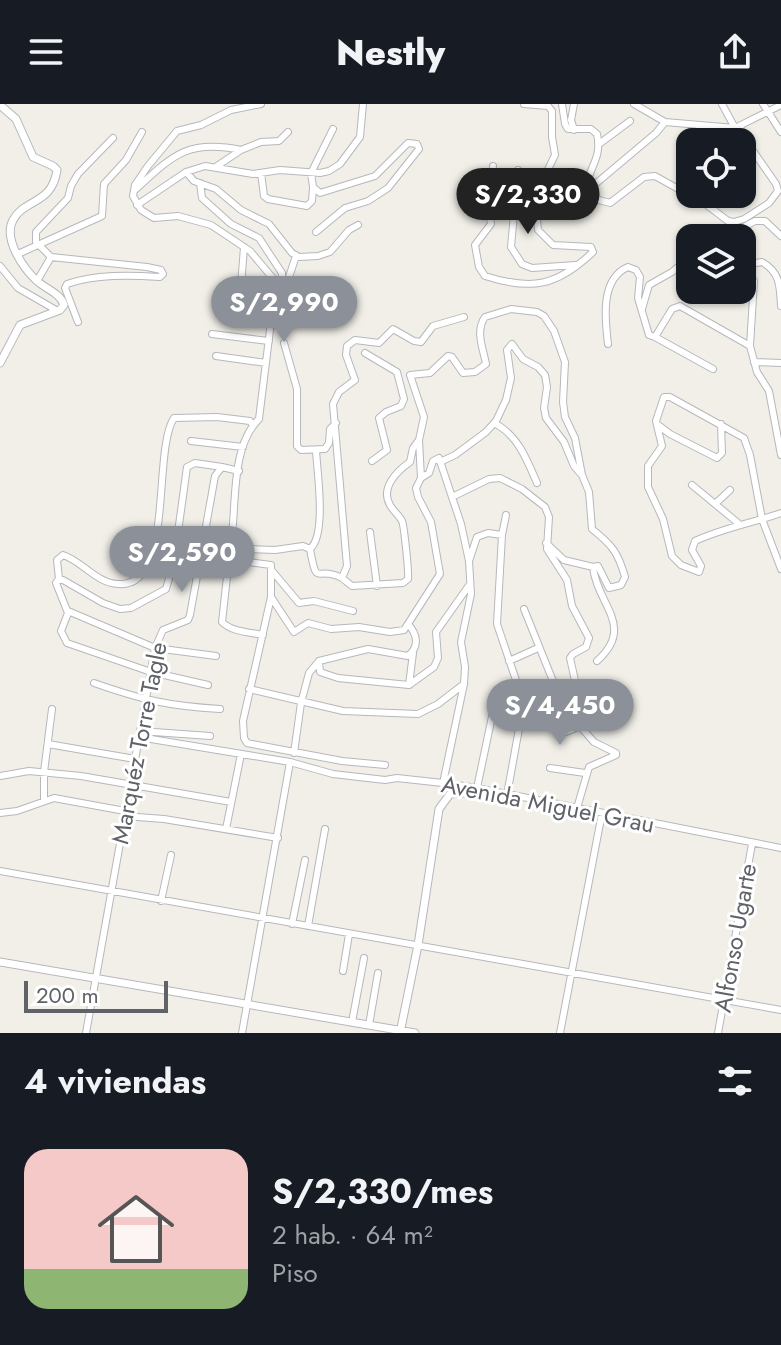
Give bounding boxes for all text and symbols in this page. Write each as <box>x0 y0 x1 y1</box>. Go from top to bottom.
text: Nestly <box>336 26 445 78</box>
icon: menu <box>24 30 68 74</box>
icon: share <box>713 30 757 74</box>
map controls <box>676 128 756 304</box>
button: locate <box>676 128 756 208</box>
pin: S/2,330 <box>454 168 602 236</box>
text: S/2,330 <box>474 175 582 213</box>
button: layers <box>676 224 756 304</box>
pin: S/2,990 <box>210 276 358 344</box>
text: S/2,990 <box>229 283 339 321</box>
pin: S/2,590 <box>108 526 256 594</box>
text: S/2,590 <box>128 533 236 571</box>
street label: Marquéz Torre Tagle <box>102 639 176 847</box>
pin: S/4,450 <box>486 679 634 747</box>
text: S/4,450 <box>505 686 615 724</box>
street label: Avenida Miguel Grau <box>438 766 658 842</box>
street label: Alfonso Ugarte <box>705 861 765 1015</box>
scale bar <box>24 977 168 1013</box>
text: 200 m <box>36 979 99 1011</box>
text: 4 viviendas <box>24 1057 206 1106</box>
icon: filters <box>713 1059 757 1103</box>
text: S/2,330/mes <box>272 1167 493 1216</box>
icon: home <box>88 1181 184 1277</box>
text: 2 hab. · 64 m² <box>272 1216 433 1254</box>
text: Piso <box>272 1254 318 1292</box>

